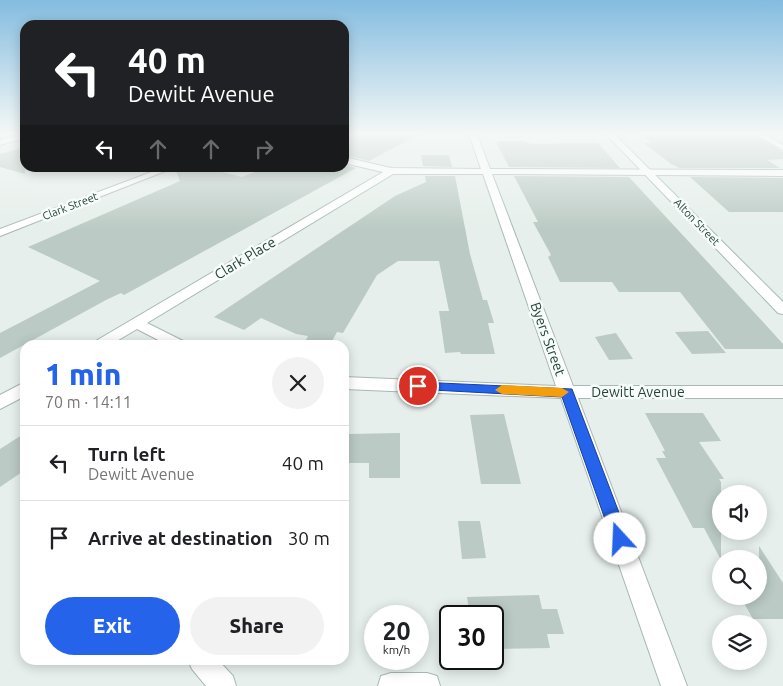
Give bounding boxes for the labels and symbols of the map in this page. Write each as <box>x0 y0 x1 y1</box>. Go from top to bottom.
street label: Clark Street <box>41 190 100 222</box>
street label: Alton Street <box>672 196 723 248</box>
street label: Clark Place <box>212 233 278 283</box>
street label: Byers Street <box>527 300 569 378</box>
pin <box>397 365 439 407</box>
street label: Dewitt Avenue <box>591 384 685 400</box>
position arrow <box>593 512 645 564</box>
speed limit sign: 30 <box>439 605 504 670</box>

